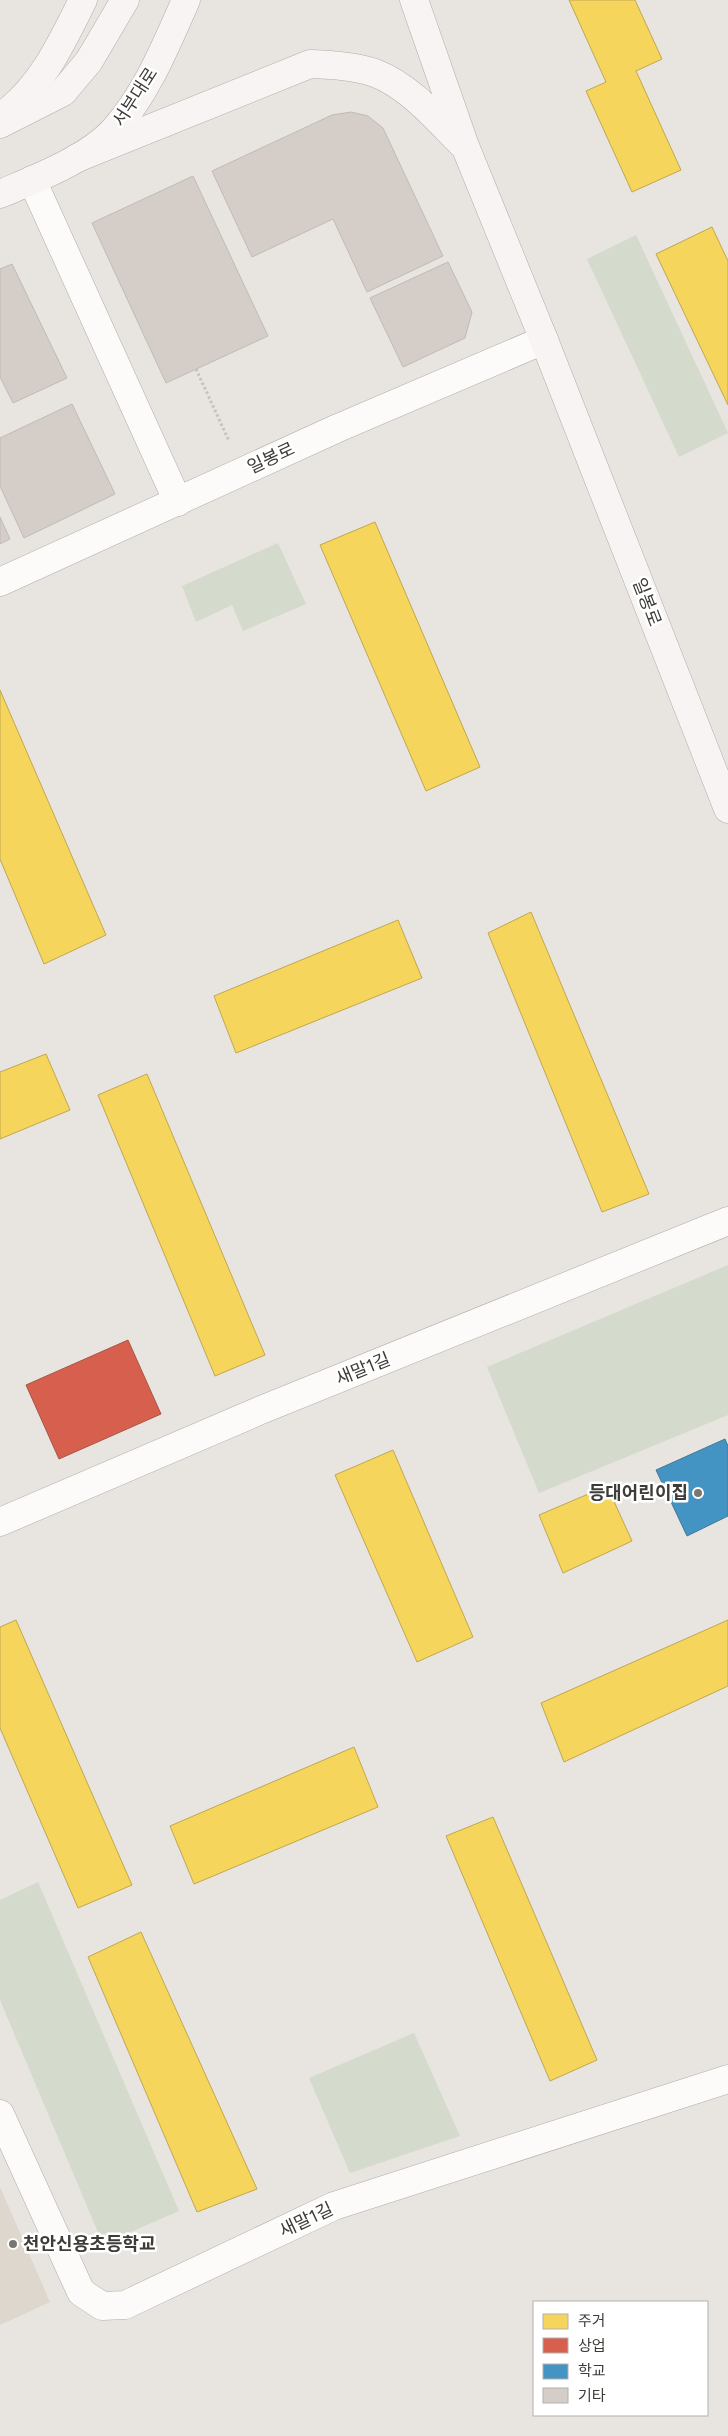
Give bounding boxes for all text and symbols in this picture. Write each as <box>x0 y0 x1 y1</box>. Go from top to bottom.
street label: 서부대로 <box>108 63 162 131</box>
street label: 일봉로 <box>244 438 298 478</box>
street label: 일봉로 <box>628 575 666 629</box>
street label: 새말1길 <box>332 1348 394 1390</box>
place label: 등대어린이집 <box>589 1482 688 1504</box>
marker: 등대어린이집 <box>692 1487 704 1499</box>
street label: 새말1길 <box>275 2198 337 2242</box>
place label: 천안신용초등학교 <box>23 2233 155 2255</box>
marker: 천안신용초등학교 <box>7 2238 19 2250</box>
legend <box>533 2301 708 2416</box>
text: 주거 <box>578 2312 606 2330</box>
text: 상업 <box>578 2337 606 2355</box>
text: 학교 <box>578 2362 606 2380</box>
text: 기타 <box>578 2387 606 2405</box>

